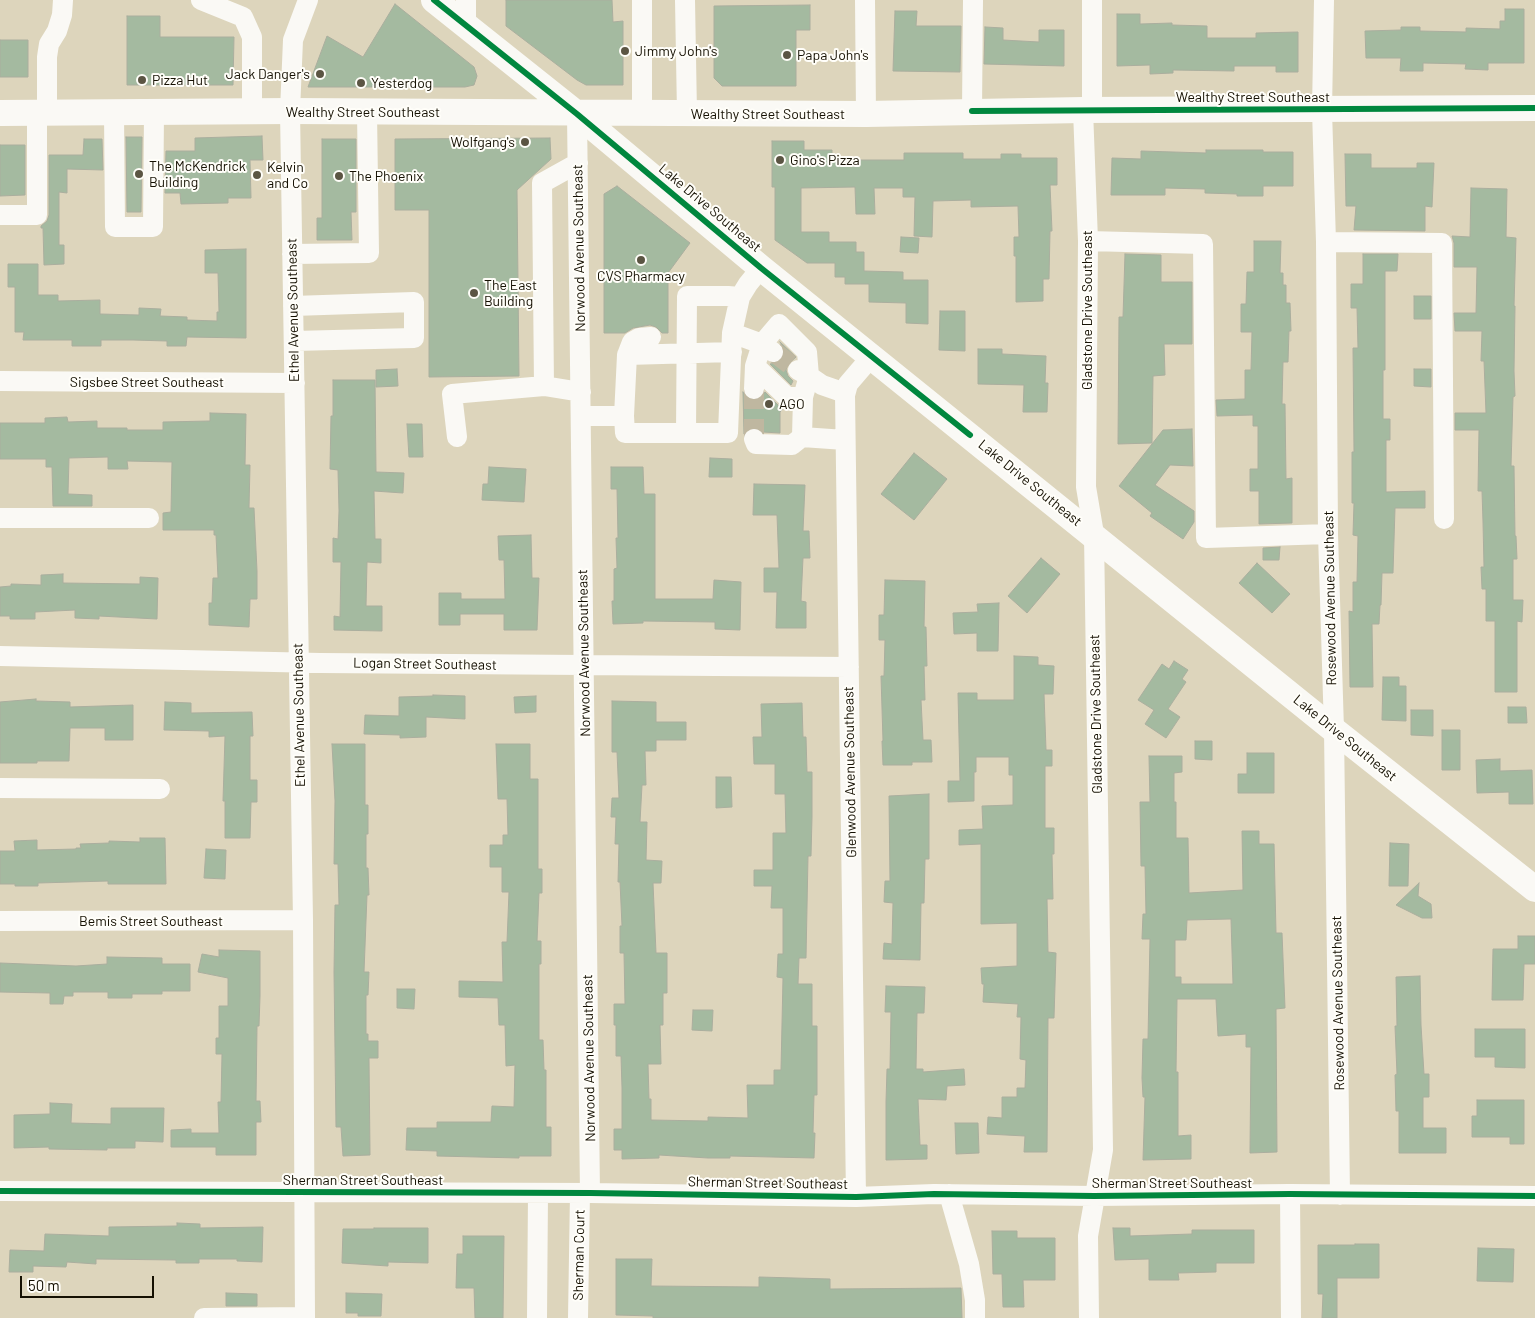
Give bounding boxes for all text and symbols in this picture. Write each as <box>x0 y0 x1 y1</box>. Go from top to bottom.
place label: Jimmy John's <box>635 43 718 59</box>
marker: Jimmy John's <box>619 45 631 57</box>
place label: Papa John's <box>797 47 869 63</box>
marker: Papa John's <box>781 49 793 61</box>
place label: Jack Danger's <box>226 66 310 82</box>
marker: Jack Danger's <box>314 68 326 80</box>
place label: Pizza Hut <box>152 72 208 88</box>
marker: Pizza Hut <box>136 74 148 86</box>
place label: Yesterdog <box>371 75 432 91</box>
marker: Yesterdog <box>355 77 367 89</box>
street label: Wealthy Street Southeast <box>1176 89 1330 105</box>
street label: Wealthy Street Southeast <box>286 104 440 120</box>
street label: Wealthy Street Southeast <box>691 106 845 122</box>
place label: Wolfgang's <box>450 134 515 150</box>
marker: Wolfgang's <box>519 136 531 148</box>
place label: Gino's Pizza <box>790 152 860 168</box>
marker: Gino's Pizza <box>774 154 786 166</box>
place label: The McKendrick Building <box>149 158 246 190</box>
place label: Kelvin and Co <box>267 159 308 192</box>
street label: Lake Drive Southeast <box>655 160 765 256</box>
street label: Norwood Avenue Southeast <box>569 164 589 332</box>
marker: The McKendrick Building <box>133 168 145 180</box>
place label: The Phoenix <box>349 168 423 184</box>
marker: Kelvin and Co <box>251 169 263 181</box>
marker: The Phoenix <box>333 170 345 182</box>
street label: Gladstone Drive Southeast <box>1079 230 1095 390</box>
street label: Ethel Avenue Southeast <box>283 238 303 382</box>
marker: CVS Pharmacy <box>635 254 647 266</box>
place label: CVS Pharmacy <box>597 268 685 284</box>
place label: The East Building <box>484 277 537 310</box>
marker: The East Building <box>468 287 480 299</box>
street label: Sigsbee Street Southeast <box>70 374 224 390</box>
place label: AGO <box>779 396 805 412</box>
marker: AGO <box>763 398 775 410</box>
street label: Lake Drive Southeast <box>975 436 1085 530</box>
street label: Rosewood Avenue Southeast <box>1320 510 1340 686</box>
street label: Norwood Avenue Southeast <box>574 569 594 737</box>
street label: Gladstone Drive Southeast <box>1086 634 1106 794</box>
street label: Ethel Avenue Southeast <box>289 643 309 787</box>
street label: Logan Street Southeast <box>353 654 497 674</box>
street label: Glenwood Avenue Southeast <box>840 686 860 858</box>
street label: Lake Drive Southeast <box>1290 691 1400 785</box>
street label: Bemis Street Southeast <box>79 913 223 929</box>
street label: Rosewood Avenue Southeast <box>1328 915 1348 1091</box>
street label: Norwood Avenue Southeast <box>579 974 599 1142</box>
street label: Sherman Street Southeast <box>283 1172 443 1188</box>
street label: Sherman Street Southeast <box>688 1173 848 1193</box>
street label: Sherman Street Southeast <box>1092 1175 1252 1191</box>
street label: Sherman Court <box>570 1209 588 1301</box>
scale bar <box>22 1266 156 1298</box>
text: 50 m <box>28 1276 60 1294</box>

